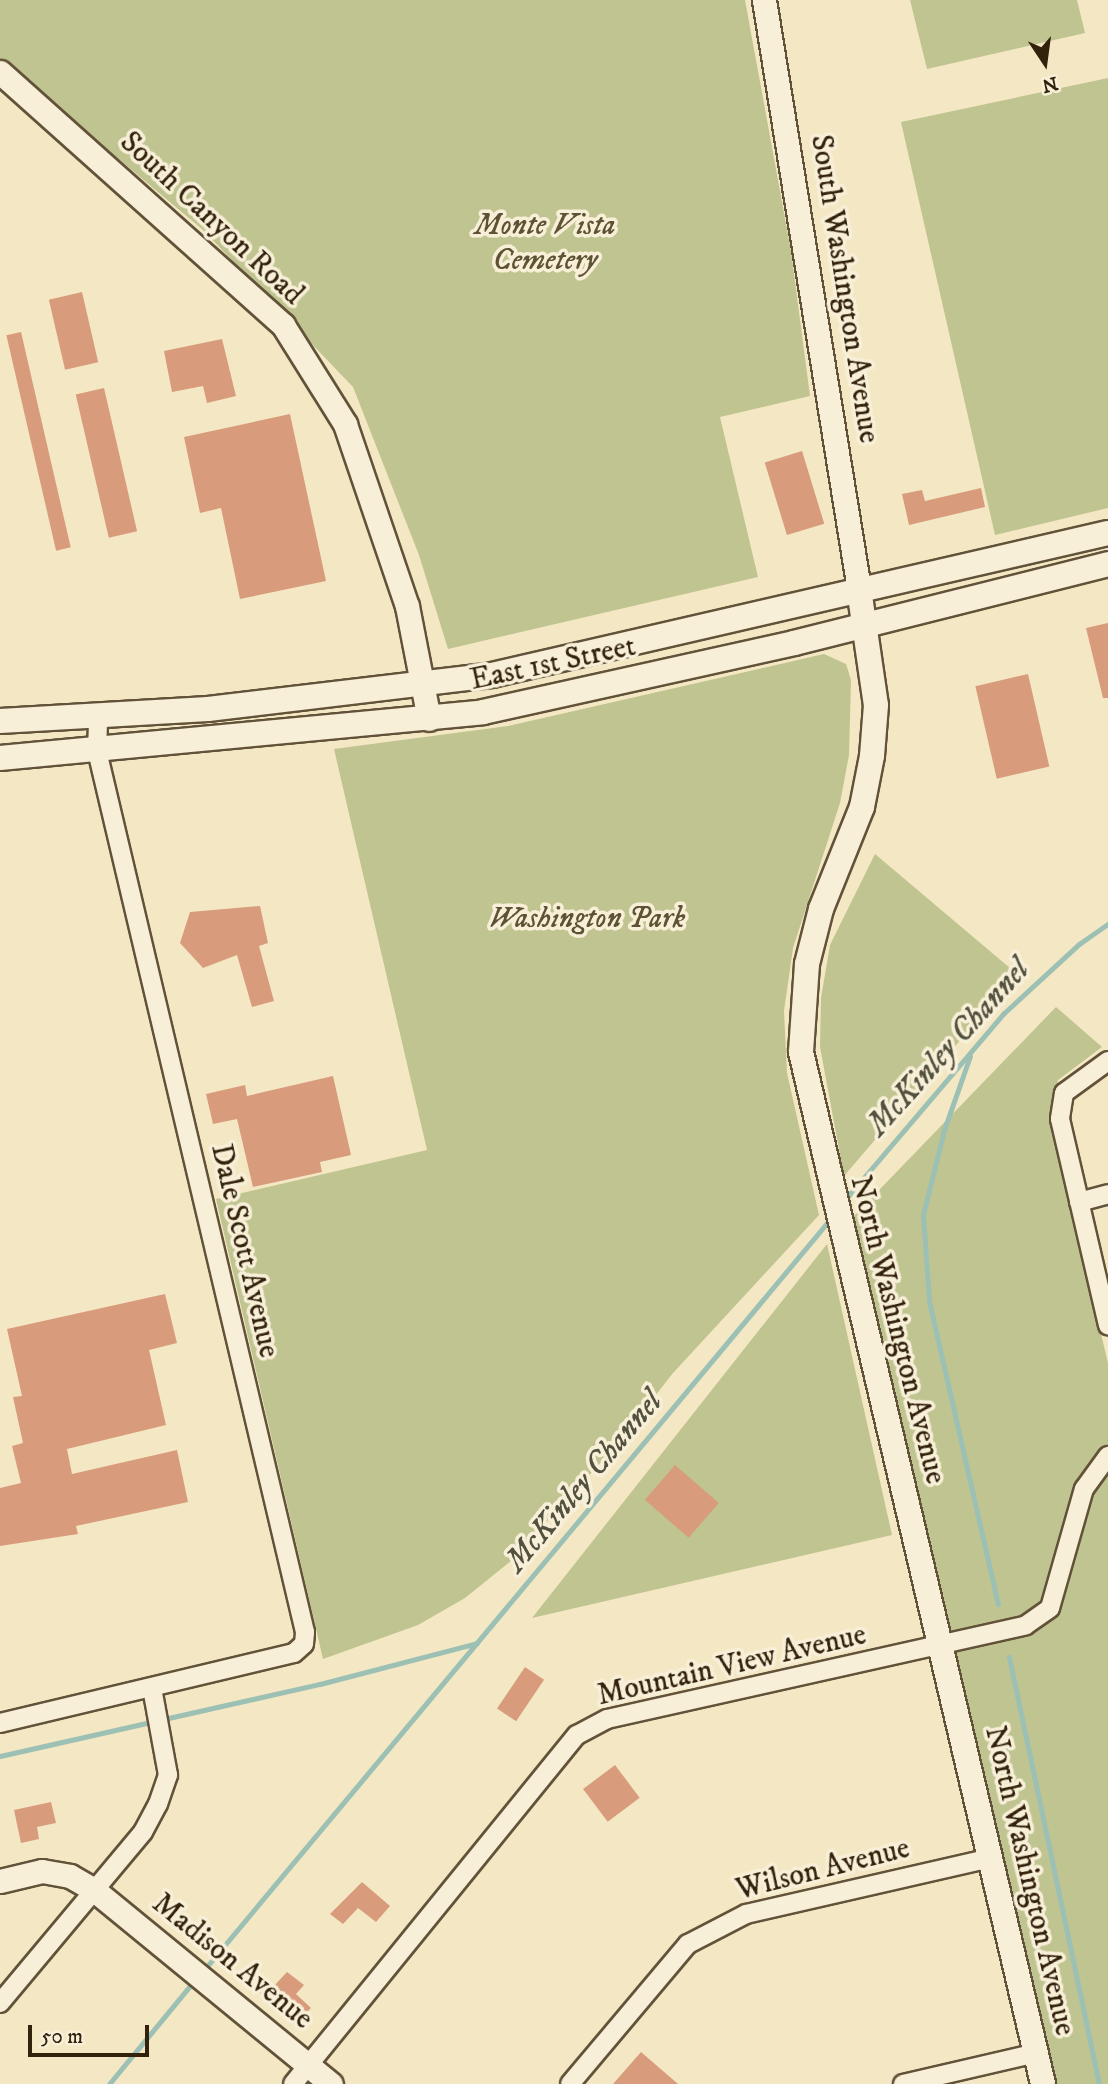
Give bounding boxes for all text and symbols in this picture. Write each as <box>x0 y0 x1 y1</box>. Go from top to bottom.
north arrow <box>1010 28 1080 98</box>
text: N <box>1040 71 1060 97</box>
street label: South Canyon Road <box>112 125 310 313</box>
street label: South Washington Avenue <box>802 132 886 446</box>
park label: Monte Vista Cemetery <box>474 208 616 278</box>
street label: East 1st Street <box>467 629 639 699</box>
park label: Washington Park <box>489 901 685 937</box>
water label: McKinley Channel <box>860 952 1038 1144</box>
street label: Dale Scott Avenue <box>202 1141 286 1361</box>
street label: North Washington Avenue <box>841 1172 953 1488</box>
water label: McKinley Channel <box>497 1384 671 1580</box>
street label: Mountain View Avenue <box>594 1618 870 1714</box>
street label: North Washington Avenue <box>976 1723 1082 2039</box>
street label: Wilson Avenue <box>733 1831 913 1909</box>
street label: Madison Avenue <box>144 1886 320 2038</box>
scale bar <box>32 2010 152 2054</box>
text: 50 m <box>41 2024 83 2050</box>

